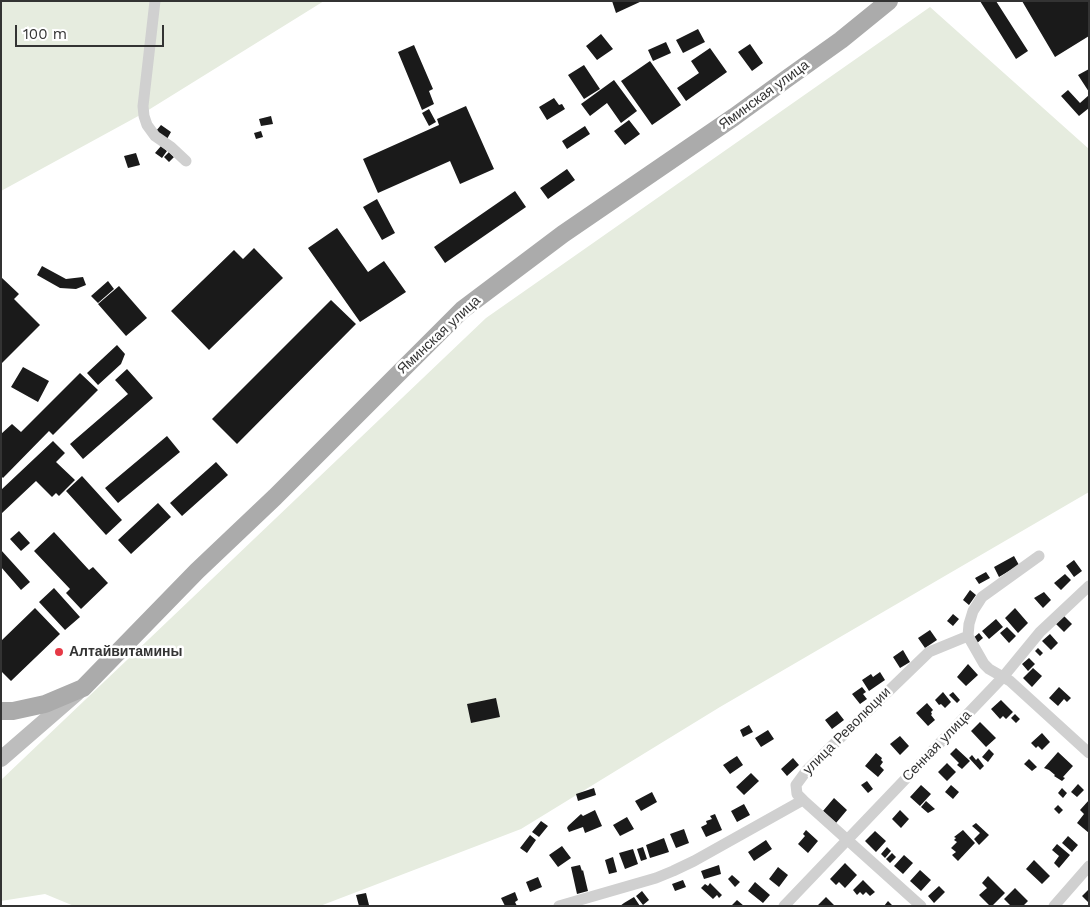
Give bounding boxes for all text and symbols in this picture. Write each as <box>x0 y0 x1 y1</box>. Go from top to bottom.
scale bar <box>18 15 166 47</box>
text: 100 m <box>23 25 67 43</box>
street label: Яминская улица <box>716 57 812 133</box>
street label: Яминская улица <box>394 292 484 378</box>
place label: Алтайвитамины <box>69 644 182 660</box>
marker: Алтайвитамины <box>53 646 65 658</box>
street label: улица Революции <box>800 684 894 778</box>
street label: Сенная улица <box>899 707 975 785</box>

